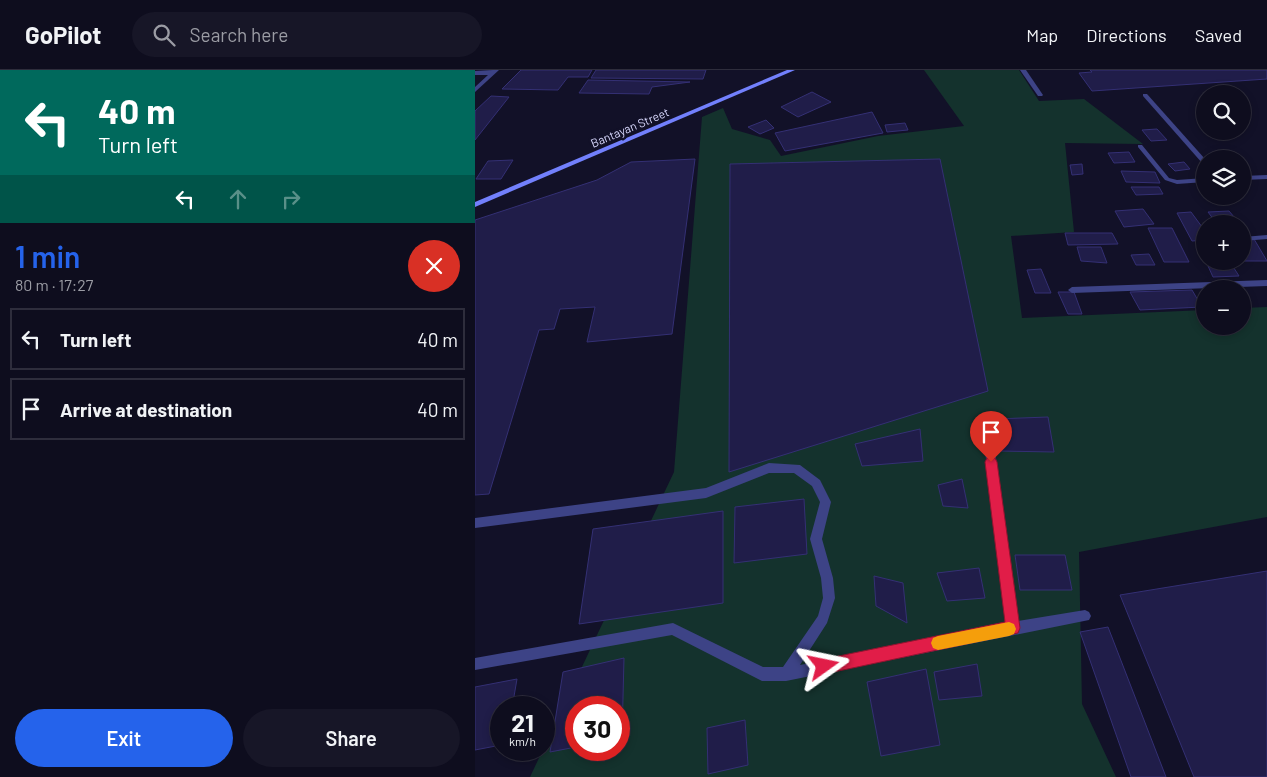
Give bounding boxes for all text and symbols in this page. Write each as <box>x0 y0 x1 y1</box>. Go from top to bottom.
search box <box>132 12 482 57</box>
text: GoPilot <box>25 20 102 49</box>
icon: search <box>150 21 178 49</box>
text: Search here <box>190 23 288 46</box>
text: Map <box>1026 24 1058 46</box>
text: Directions <box>1086 24 1167 46</box>
text: Saved <box>1195 24 1242 46</box>
map controls <box>1196 85 1251 335</box>
button: search <box>1196 85 1251 140</box>
text: 40 m <box>98 89 175 131</box>
icon: left <box>15 90 80 155</box>
street label: Bantayan Street <box>588 104 671 150</box>
text: Turn left <box>98 131 178 157</box>
button: layers <box>1196 150 1251 205</box>
icon: left <box>171 185 199 213</box>
icon: ahead <box>224 185 252 213</box>
icon: right <box>277 185 305 213</box>
button: + <box>1196 215 1251 270</box>
text: 1 min <box>15 238 80 274</box>
button: close <box>408 240 460 292</box>
text: 80 m · 17:27 <box>15 275 93 294</box>
button: − <box>1196 280 1251 335</box>
icon: left <box>17 325 45 353</box>
text: Turn left <box>60 328 131 351</box>
text: 40 m <box>417 328 458 351</box>
icon: arrive <box>17 395 45 423</box>
text: Arrive at destination <box>60 398 232 421</box>
text: 40 m <box>417 398 458 421</box>
pin <box>970 411 1012 462</box>
icon: arrive <box>977 418 1005 446</box>
position arrow <box>797 639 849 691</box>
speed limit sign: 30 <box>565 696 630 761</box>
text: 21 <box>511 707 534 737</box>
button: Exit <box>15 709 233 767</box>
button: Share <box>243 709 460 767</box>
text: km/h <box>509 734 536 748</box>

